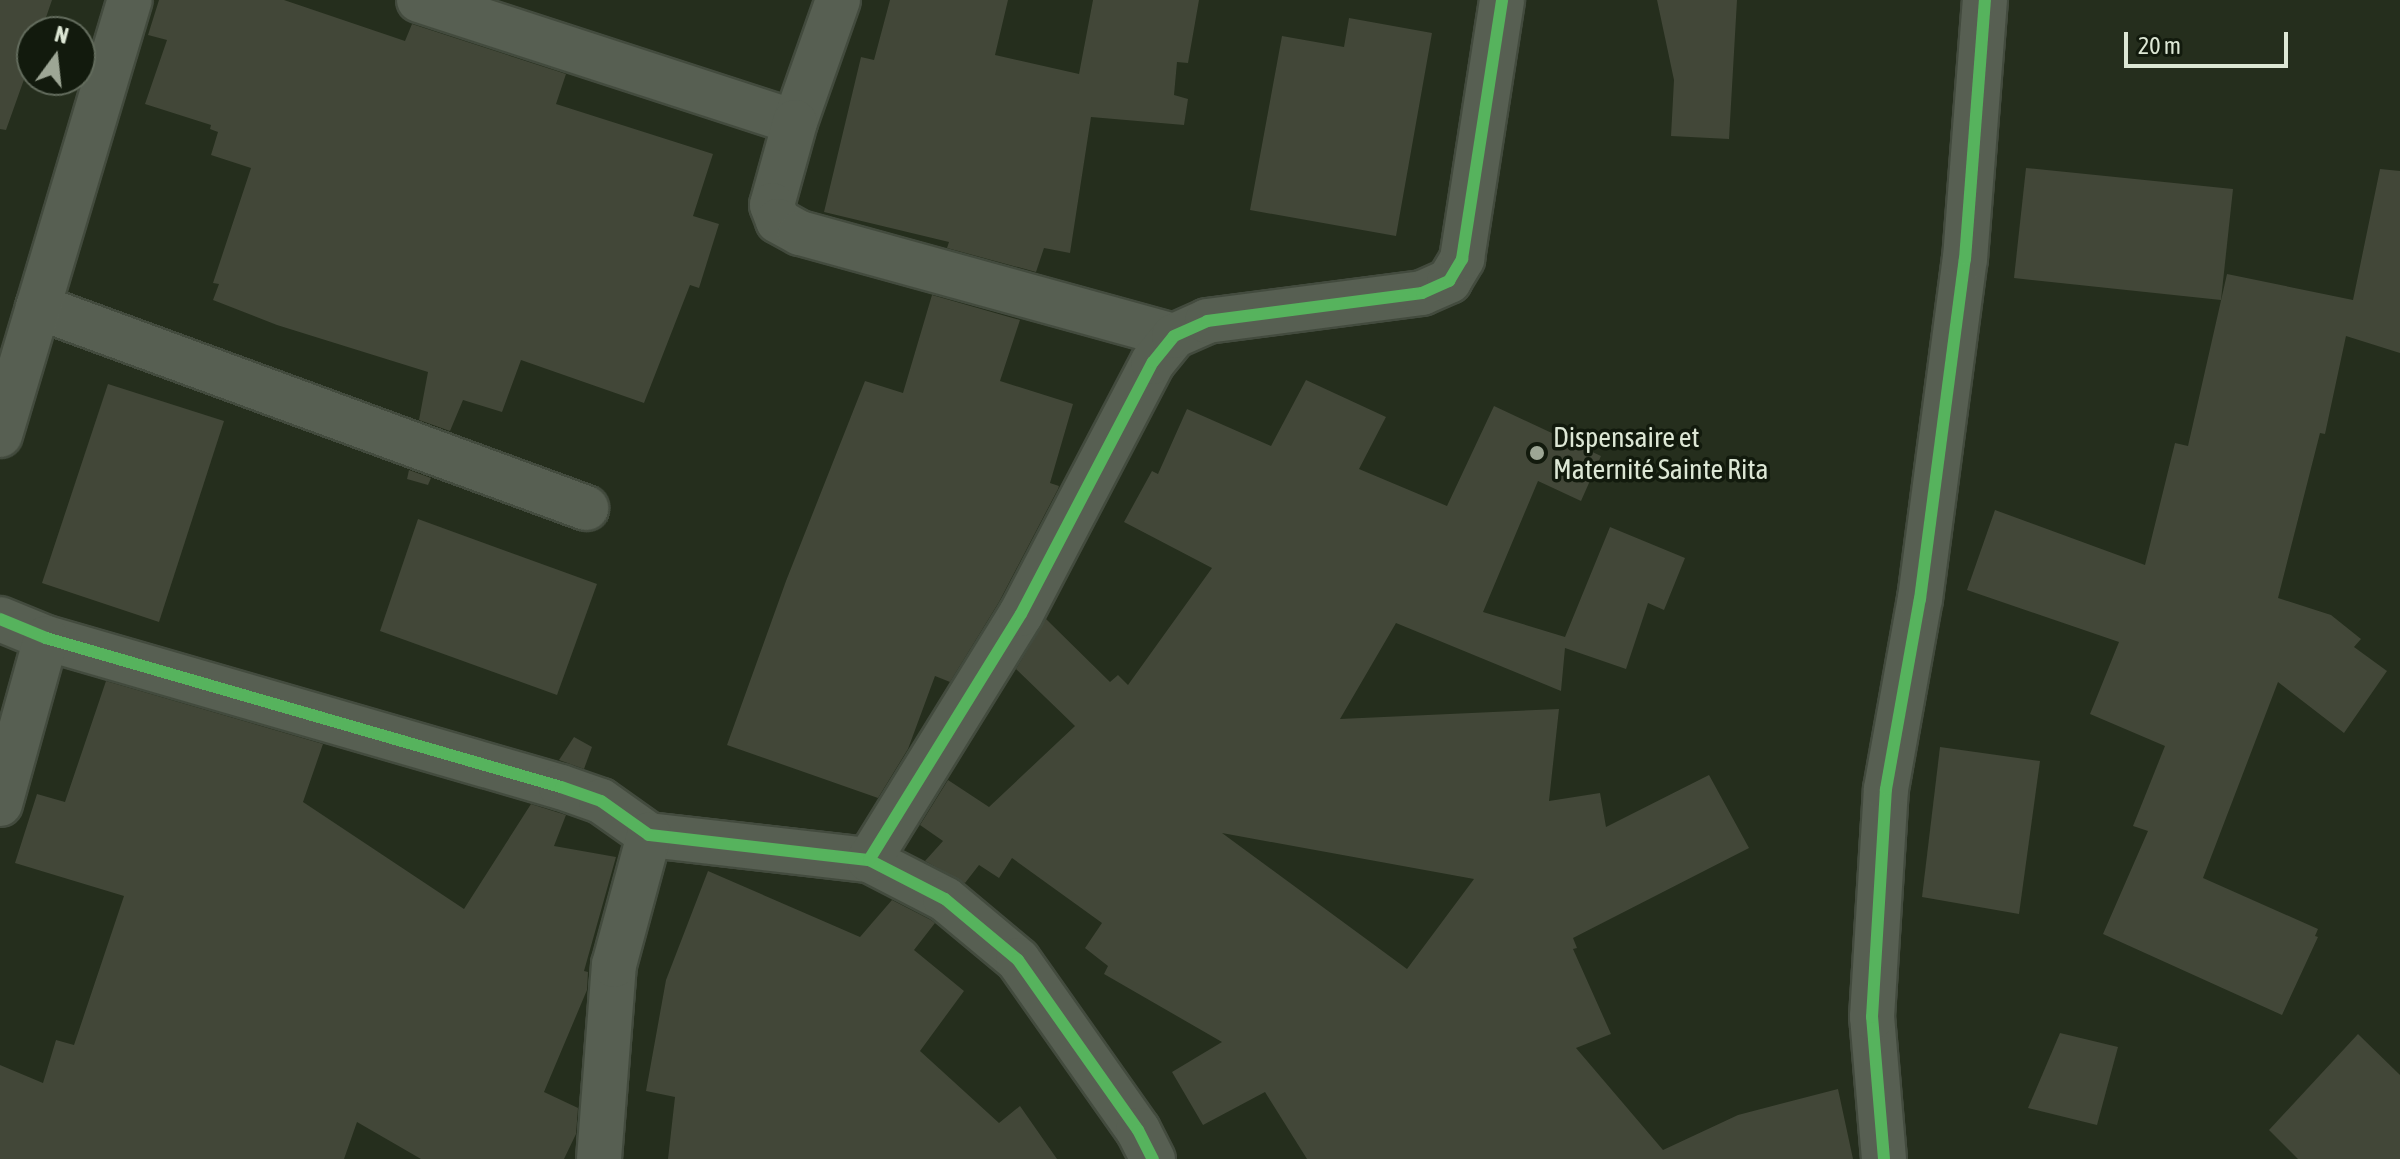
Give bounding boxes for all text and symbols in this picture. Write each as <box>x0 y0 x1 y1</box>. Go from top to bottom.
north arrow <box>16 16 96 96</box>
scale bar <box>2128 16 2292 66</box>
text: N <box>52 21 71 49</box>
text: 20 m <box>2138 32 2181 59</box>
place label: Dispensaire et Maternité Sainte Rita <box>1553 420 1769 486</box>
marker: Dispensaire et Maternité Sainte Rita <box>1528 444 1546 462</box>

